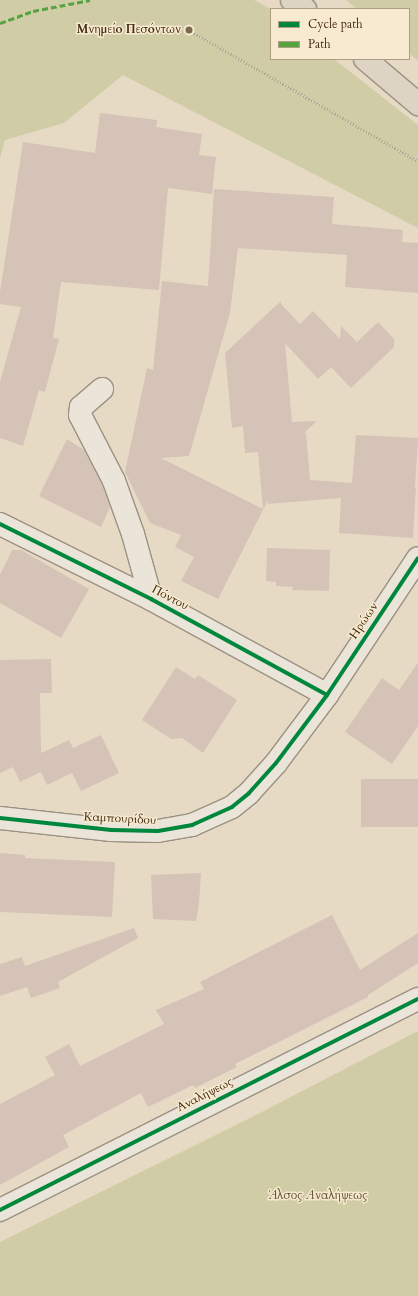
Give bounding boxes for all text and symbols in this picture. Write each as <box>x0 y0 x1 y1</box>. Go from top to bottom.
legend <box>270 8 410 60</box>
text: Cycle path <box>308 16 363 32</box>
place label: Μνημείο Πεσόντων <box>77 23 181 37</box>
marker: Μνημείο Πεσόντων <box>184 25 194 35</box>
text: Path <box>308 36 331 52</box>
street label: Πόντου <box>149 582 191 614</box>
street label: Ηρώων <box>347 600 381 642</box>
street label: Καμπουρίδου <box>83 810 157 828</box>
street label: Αναλήψεως <box>175 1075 235 1115</box>
park label: Άλσος Αναλήψεως <box>269 1189 367 1203</box>

